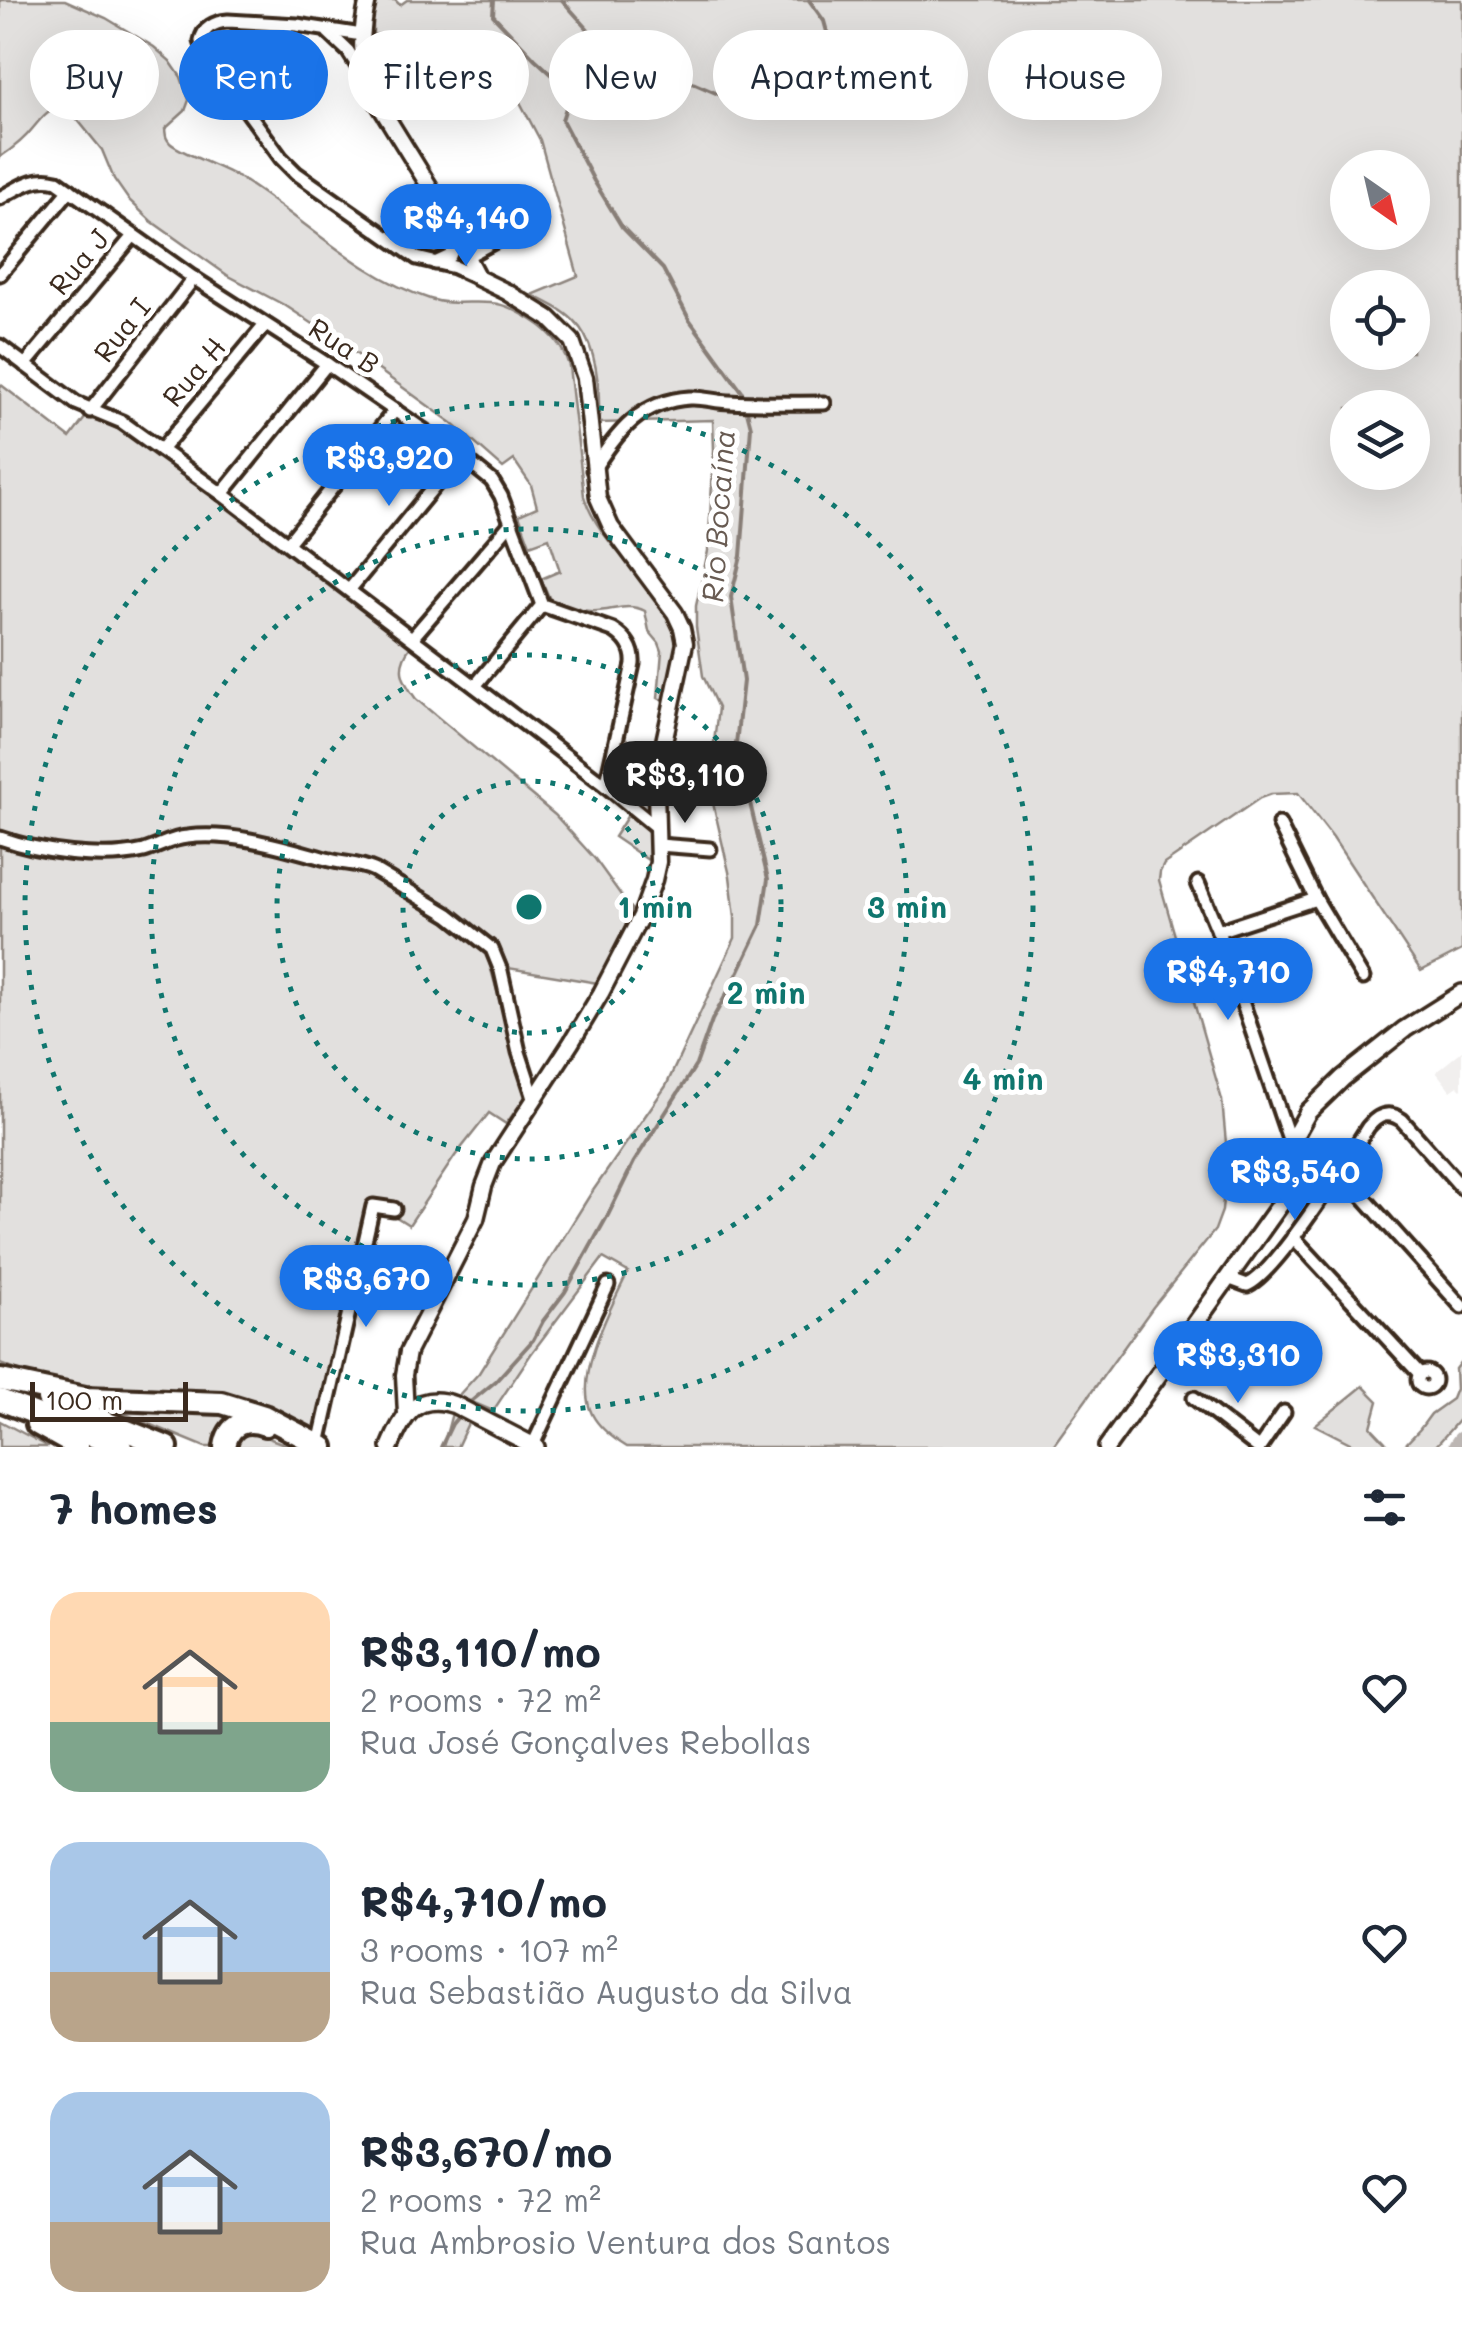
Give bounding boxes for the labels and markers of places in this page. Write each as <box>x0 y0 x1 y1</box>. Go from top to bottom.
pin: R$4,140 <box>374 184 558 269</box>
pin: R$3,920 <box>297 424 481 509</box>
pin: R$3,110 <box>593 741 777 826</box>
centre of rings <box>511 889 547 925</box>
pin: R$4,710 <box>1136 938 1320 1023</box>
pin: R$3,540 <box>1203 1138 1387 1223</box>
pin: R$3,670 <box>274 1245 458 1330</box>
pin: R$3,310 <box>1146 1321 1330 1406</box>

